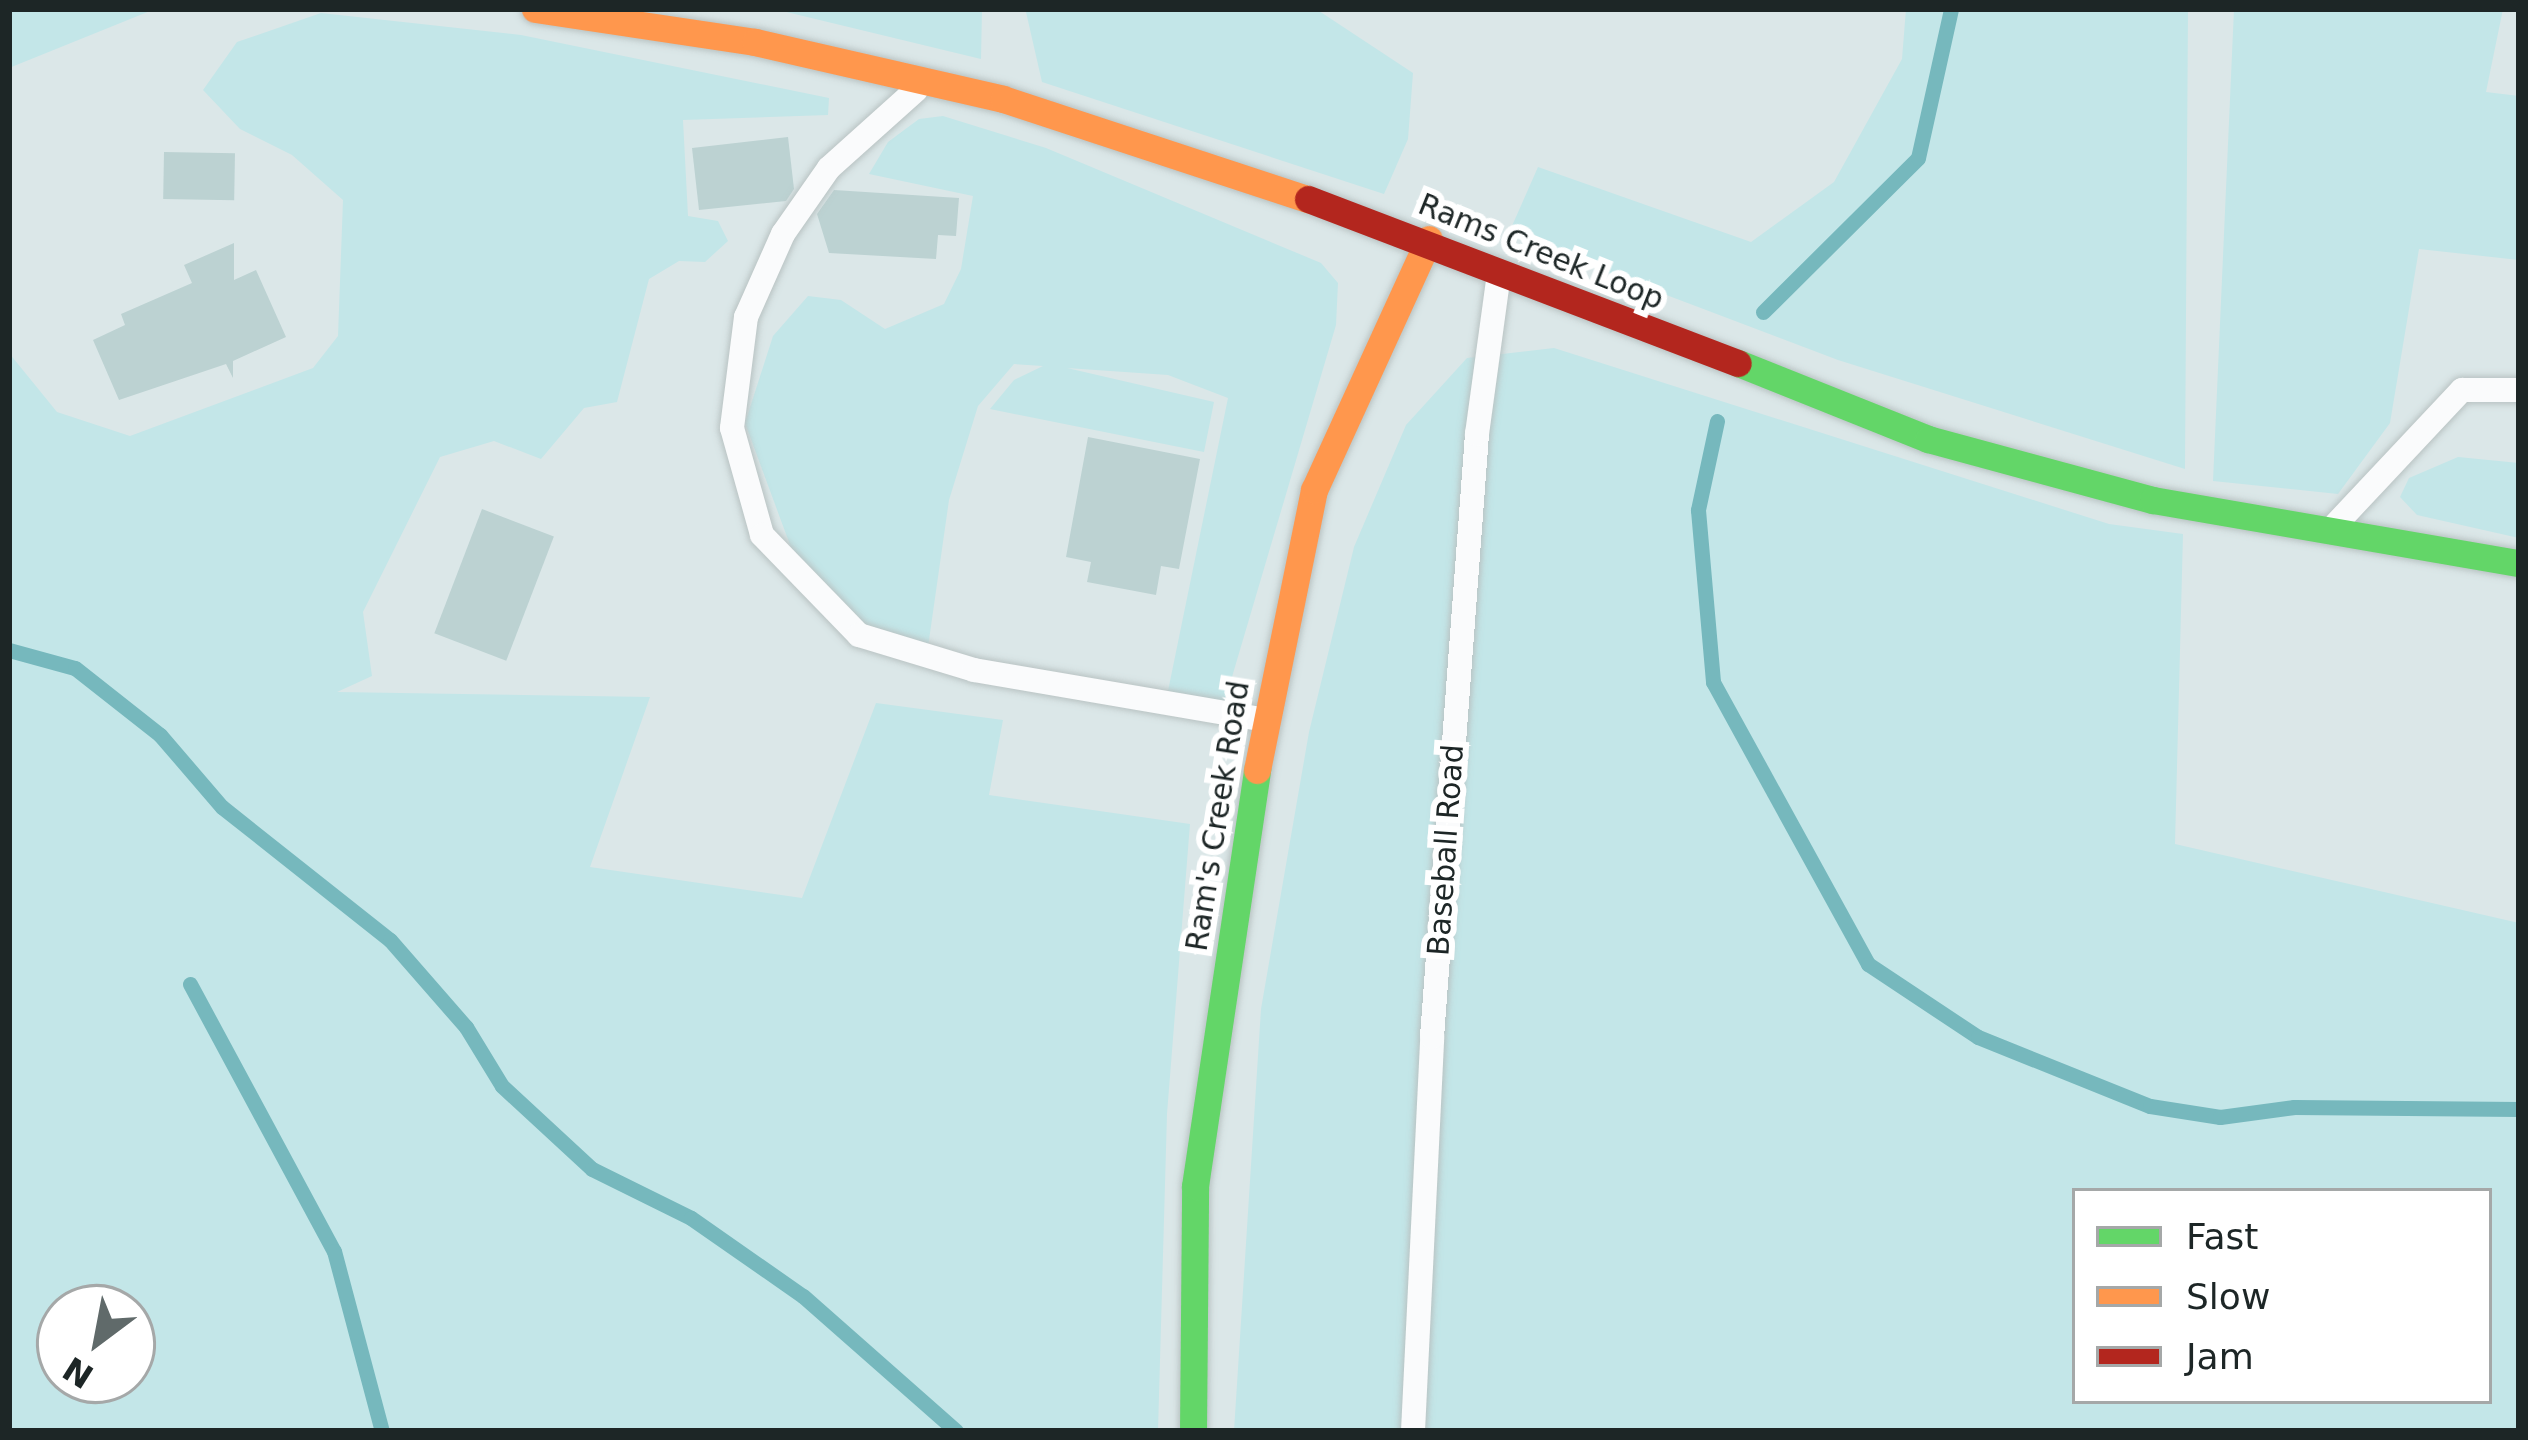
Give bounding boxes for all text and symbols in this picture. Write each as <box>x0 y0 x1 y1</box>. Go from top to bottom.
street label: Rams Creek Loop <box>1413 186 1669 318</box>
street label: Ram's Creek Road <box>1179 678 1257 954</box>
street label: Baseball Road <box>1421 743 1471 957</box>
legend <box>2072 1188 2492 1404</box>
text: Fast <box>2186 1216 2258 1257</box>
text: Slow <box>2186 1276 2270 1317</box>
north arrow <box>36 1284 156 1404</box>
text: Jam <box>2186 1336 2254 1377</box>
text: N <box>56 1349 100 1396</box>

